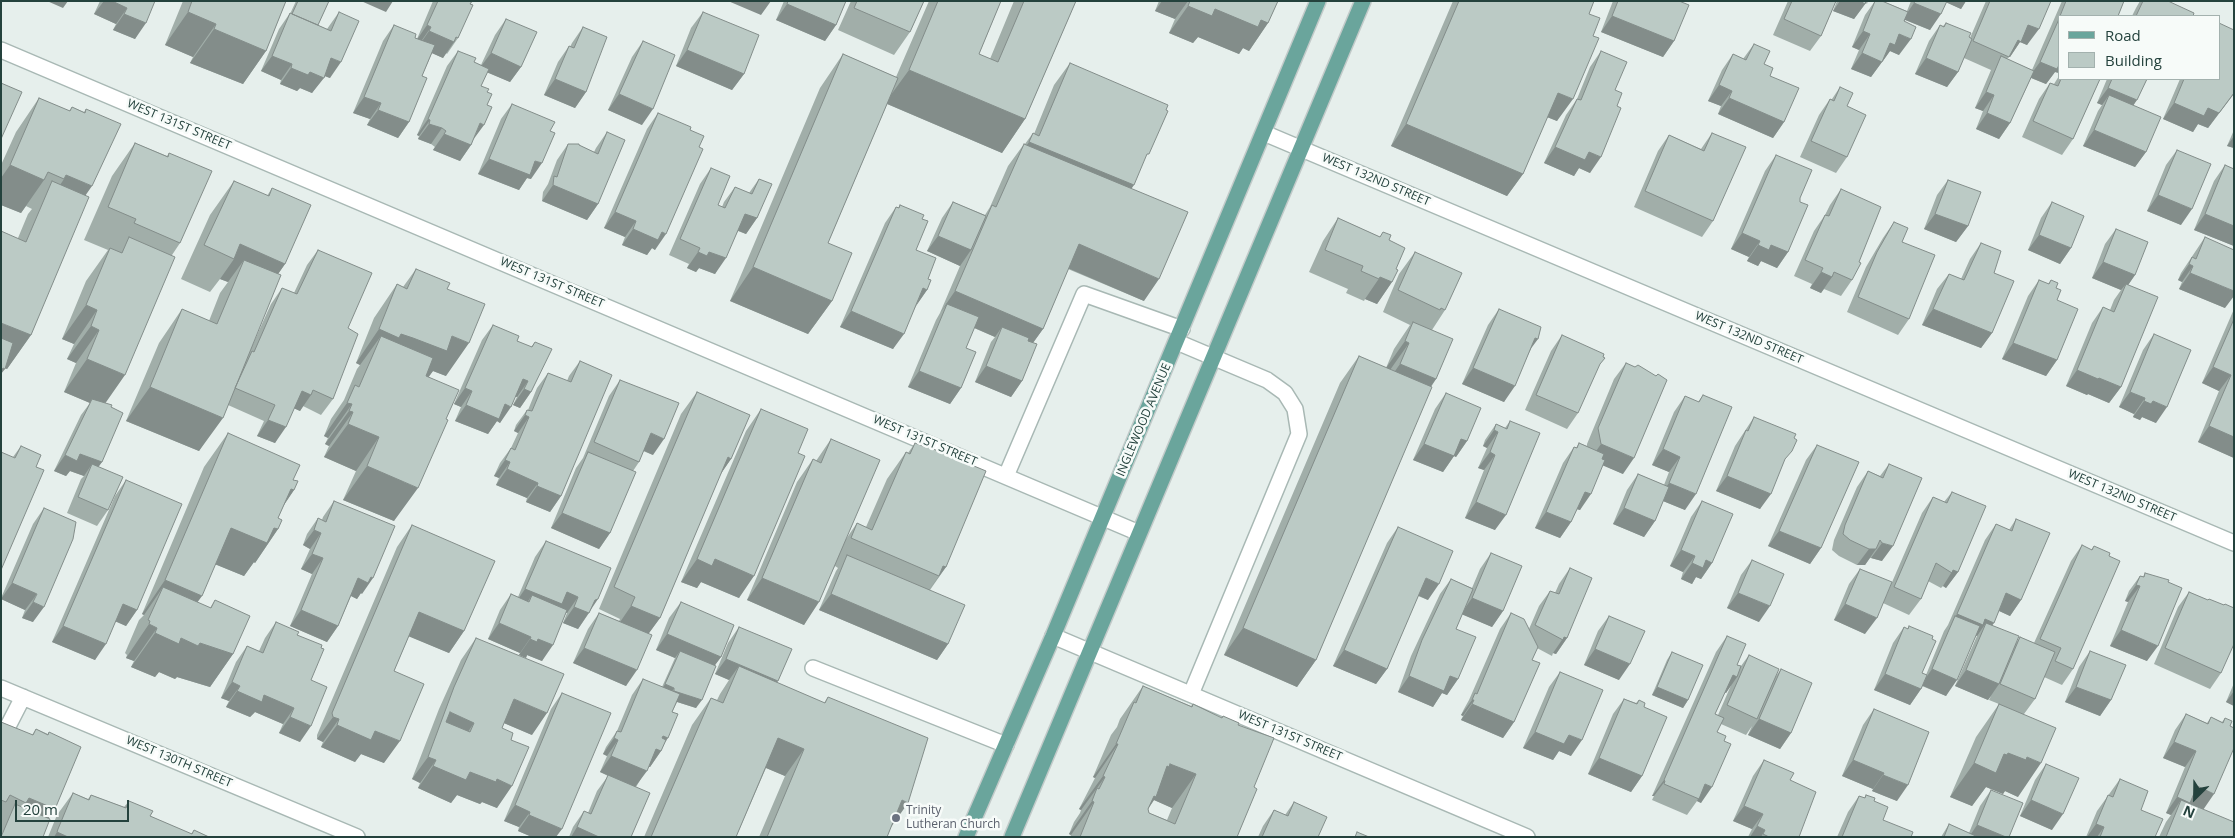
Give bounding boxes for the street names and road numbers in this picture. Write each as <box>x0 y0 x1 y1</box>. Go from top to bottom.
street label: WEST 131ST STREET <box>125 97 233 153</box>
street label: WEST 132ND STREET <box>1320 151 1432 209</box>
street label: WEST 131ST STREET <box>498 255 606 311</box>
street label: WEST 132ND STREET <box>1693 309 1805 367</box>
street label: INGLEWOOD AVENUE <box>1114 361 1174 479</box>
street label: WEST 131ST STREET <box>871 413 979 469</box>
street label: WEST 132ND STREET <box>2066 467 2178 525</box>
street label: WEST 131ST STREET <box>1236 708 1344 764</box>
street label: WEST 130TH STREET <box>124 733 234 791</box>

